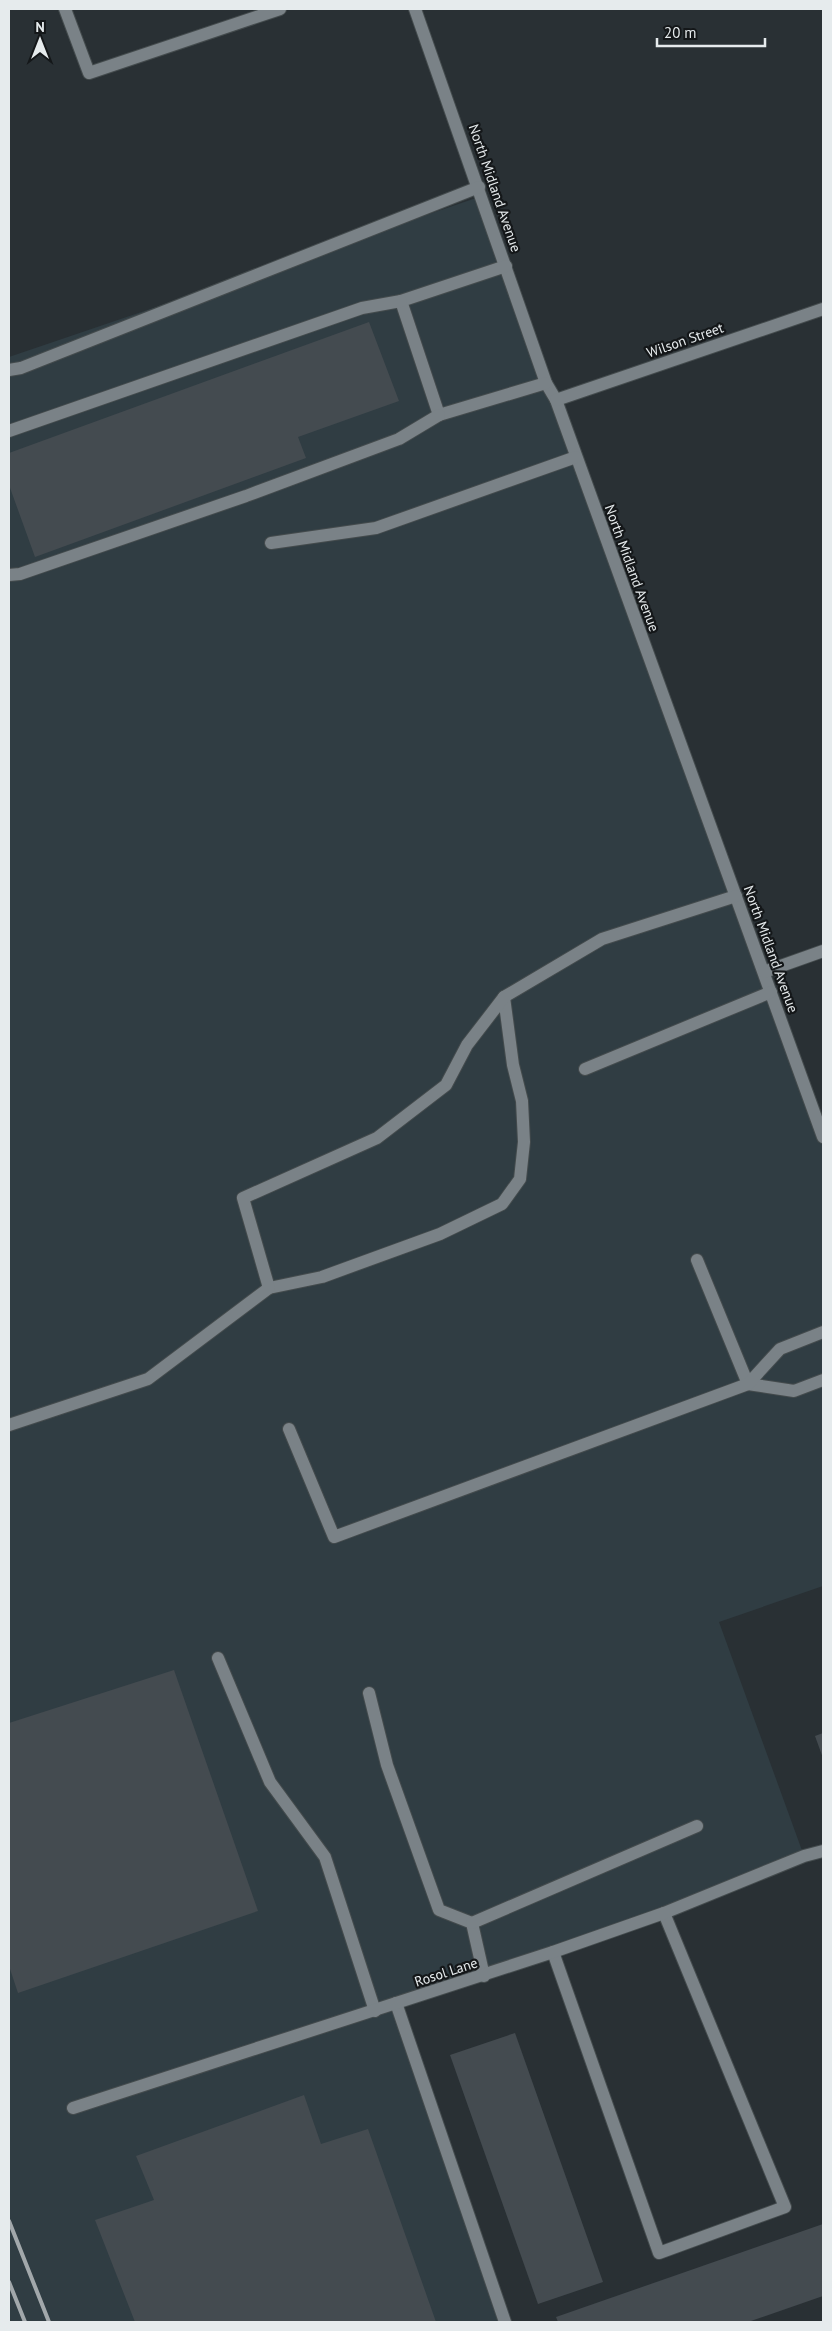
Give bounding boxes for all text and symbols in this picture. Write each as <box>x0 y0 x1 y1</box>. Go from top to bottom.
north arrow <box>15 15 65 65</box>
scale bar <box>657 15 764 47</box>
text: N <box>35 18 45 36</box>
text: 20 m <box>664 23 697 42</box>
street label: North Midland Avenue <box>465 122 525 254</box>
street label: Wilson Street <box>644 318 726 362</box>
street label: North Midland Avenue <box>601 502 663 634</box>
street label: North Midland Avenue <box>740 883 802 1015</box>
street label: Rosol Lane <box>412 1953 480 1991</box>

